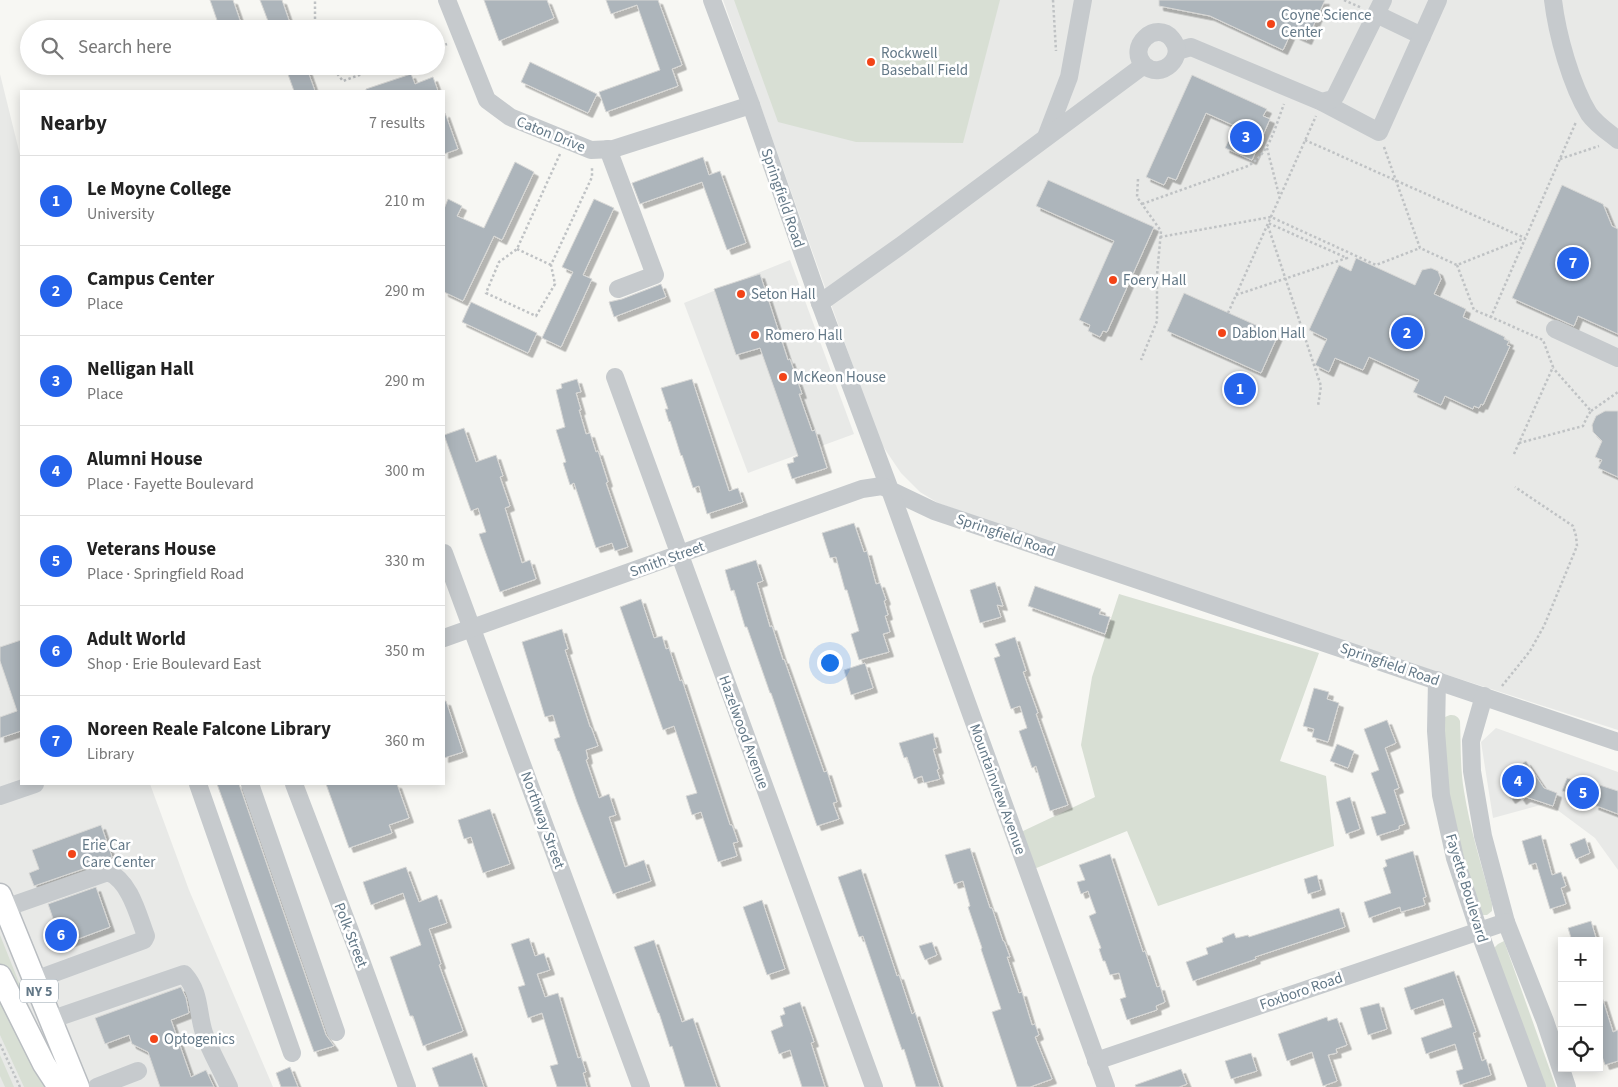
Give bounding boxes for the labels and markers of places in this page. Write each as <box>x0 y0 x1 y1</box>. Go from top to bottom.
place label: Coyne Science Center <box>1281 5 1371 43</box>
marker: Coyne Science Center <box>1265 18 1277 30</box>
place label: Rockwell Baseball Field <box>881 43 968 81</box>
marker: Rockwell Baseball Field <box>865 56 877 68</box>
pin: 3 <box>1230 118 1262 156</box>
pin: 7 <box>1557 244 1589 282</box>
place label: Foery Hall <box>1123 270 1187 291</box>
marker: Foery Hall <box>1107 274 1119 286</box>
place label: Seton Hall <box>751 284 816 305</box>
marker: Seton Hall <box>735 288 747 300</box>
pin: 2 <box>1391 314 1423 352</box>
place label: Dablon Hall <box>1232 323 1305 344</box>
place label: Romero Hall <box>765 325 843 346</box>
marker: Dablon Hall <box>1216 327 1228 339</box>
marker: Romero Hall <box>749 329 761 341</box>
place label: McKeon House <box>793 367 886 388</box>
pin: 1 <box>1224 370 1256 408</box>
marker: McKeon House <box>777 371 789 383</box>
pin: 4 <box>1502 762 1534 800</box>
pin: 5 <box>1567 774 1599 812</box>
place label: Erie Car Care Center <box>82 835 156 873</box>
marker: Erie Car Care Center <box>66 848 78 860</box>
pin: 6 <box>45 916 77 954</box>
place label: Optogenics <box>164 1029 235 1050</box>
marker: Optogenics <box>148 1033 160 1045</box>

